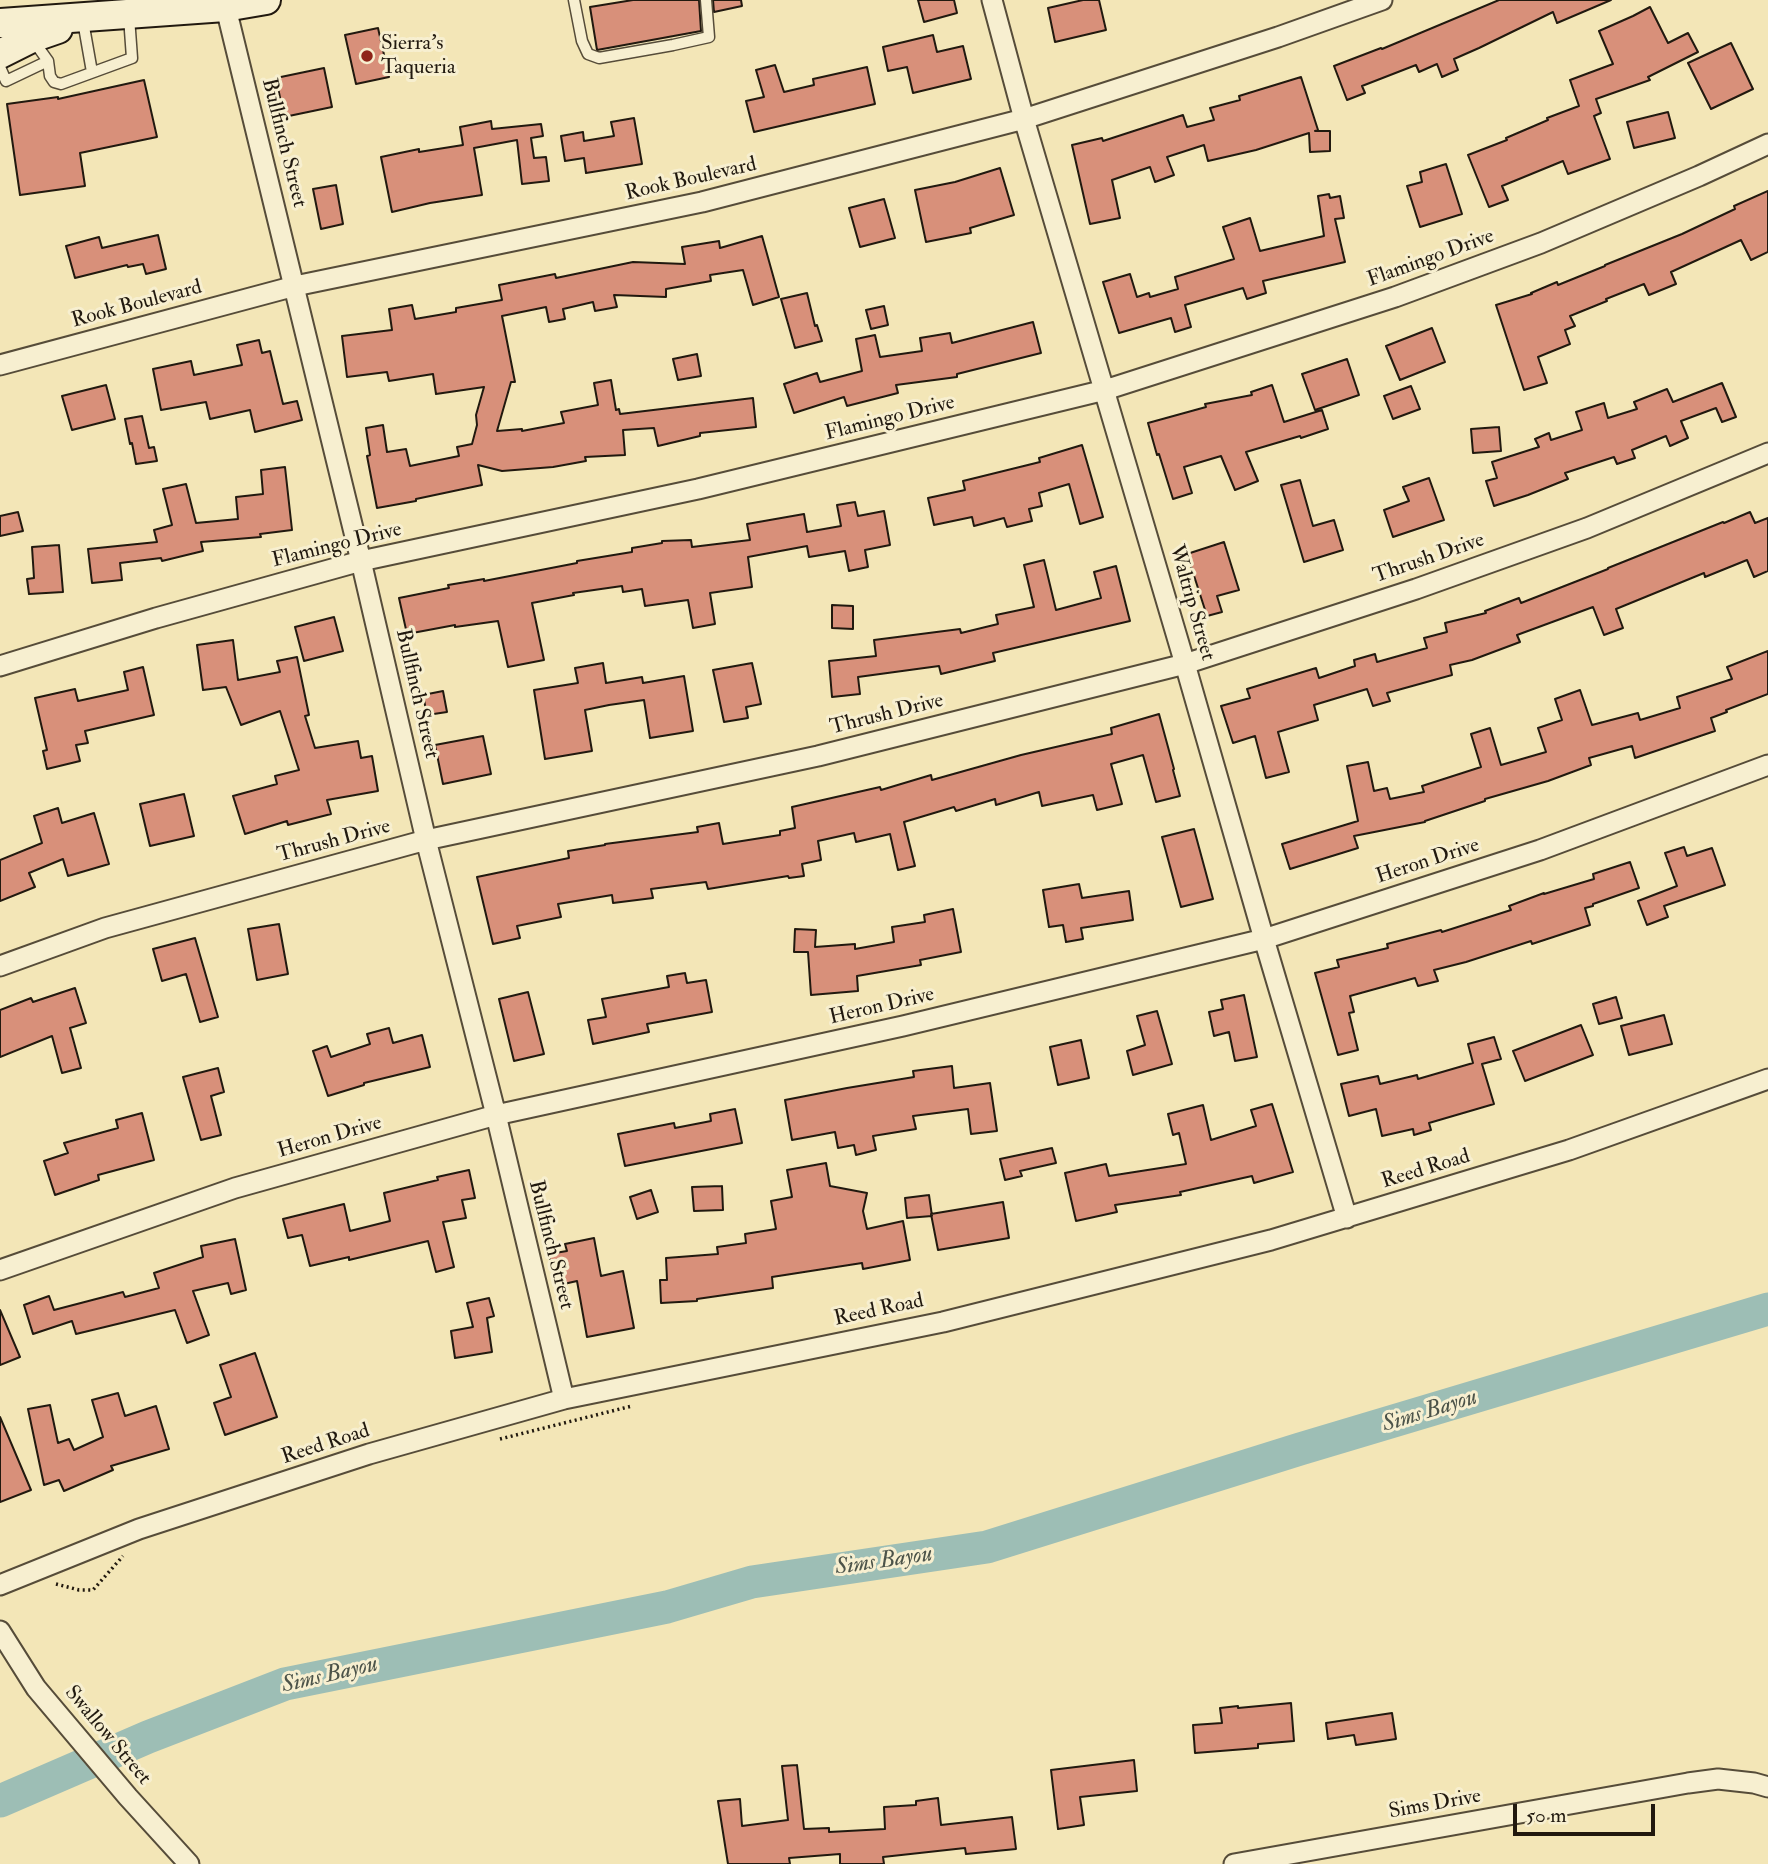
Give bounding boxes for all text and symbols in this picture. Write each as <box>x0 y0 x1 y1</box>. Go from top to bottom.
place label: Sierra's Taqueria <box>381 31 456 81</box>
marker: Sierra's Taqueria <box>359 48 375 64</box>
street label: Bullfinch Street <box>255 76 311 210</box>
street label: Rook Boulevard <box>623 153 759 207</box>
street label: Flamingo Drive <box>1364 224 1498 294</box>
street label: Rook Boulevard <box>69 276 205 334</box>
street label: Flamingo Drive <box>823 391 957 447</box>
street label: Flamingo Drive <box>270 518 404 574</box>
street label: Thrush Drive <box>1370 528 1488 590</box>
street label: Waltrip Street <box>1162 542 1220 664</box>
street label: Bullfinch Street <box>389 627 443 761</box>
street label: Thrush Drive <box>828 689 946 741</box>
street label: Thrush Drive <box>275 815 393 869</box>
street label: Heron Drive <box>1373 833 1483 891</box>
street label: Heron Drive <box>827 983 937 1031</box>
street label: Heron Drive <box>275 1111 385 1165</box>
street label: Reed Road <box>1379 1145 1473 1195</box>
street label: Bullfinch Street <box>522 1178 578 1312</box>
street label: Reed Road <box>832 1289 926 1333</box>
water label: Sims Bayou <box>1379 1385 1481 1439</box>
street label: Reed Road <box>279 1419 373 1471</box>
water label: Sims Bayou <box>834 1542 934 1582</box>
water label: Sims Bayou <box>279 1652 381 1700</box>
street label: Swallow Street <box>58 1681 156 1791</box>
street label: Sims Drive <box>1387 1785 1483 1825</box>
scale bar <box>1516 1790 1658 1834</box>
text: 50 m <box>1526 1802 1567 1829</box>

